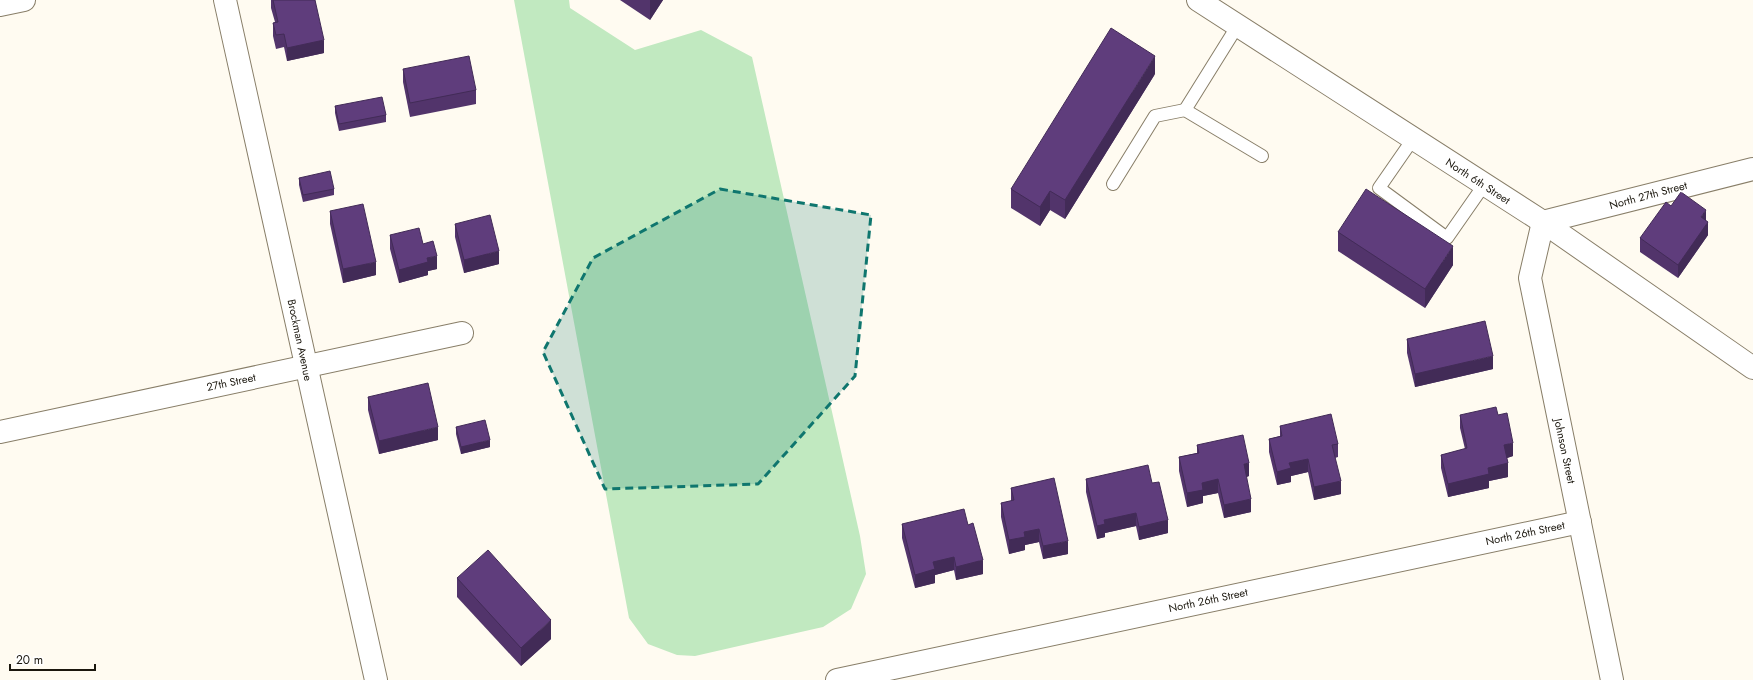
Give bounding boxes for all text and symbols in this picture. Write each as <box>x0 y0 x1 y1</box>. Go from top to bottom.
street label: North 6th Street <box>1442 154 1514 208</box>
street label: North 27th Street <box>1607 177 1689 213</box>
street label: Brockman Avenue <box>284 298 317 383</box>
street label: 27th Street <box>205 369 257 395</box>
street label: Johnson Street <box>1550 415 1580 485</box>
street label: North 26th Street <box>1484 517 1566 549</box>
street label: North 26th Street <box>1167 584 1249 616</box>
scale bar <box>10 646 95 672</box>
text: 20 m <box>16 651 43 669</box>

